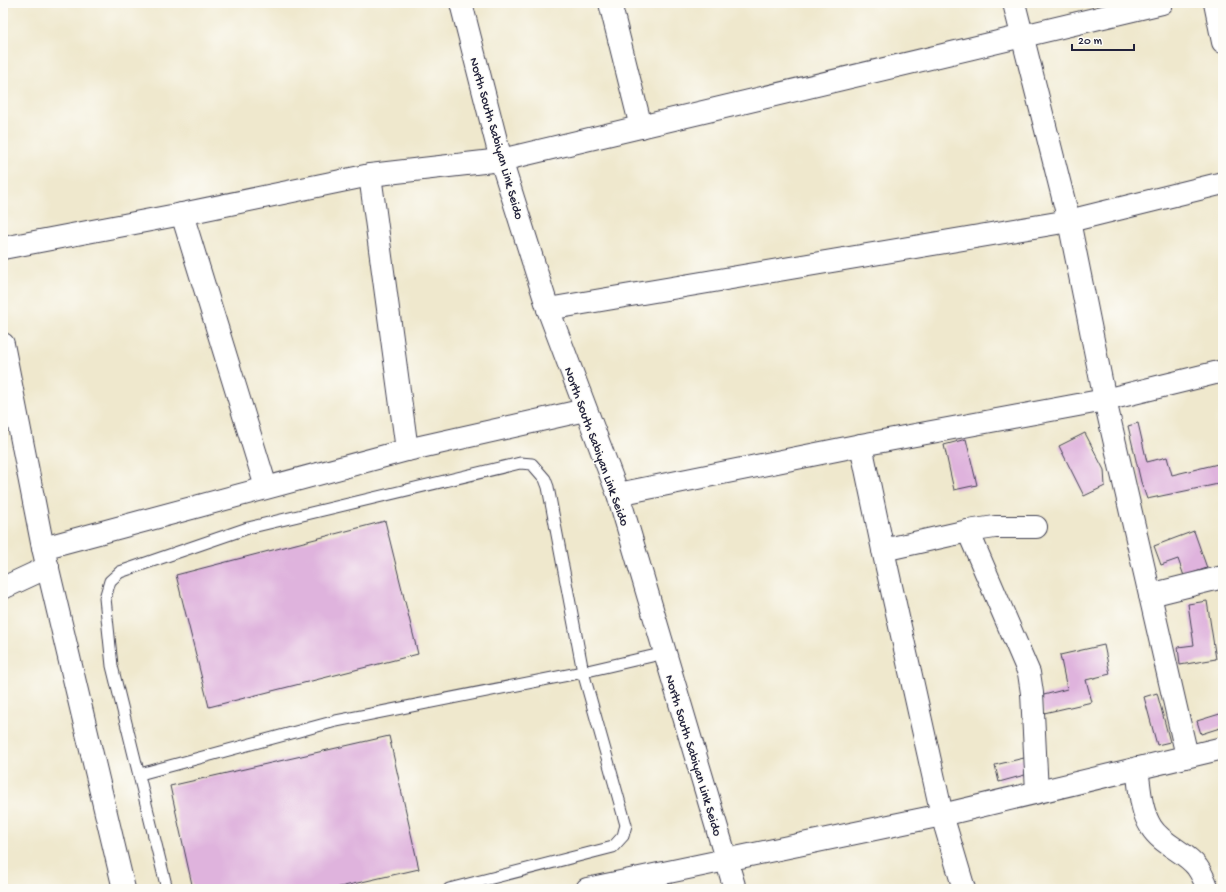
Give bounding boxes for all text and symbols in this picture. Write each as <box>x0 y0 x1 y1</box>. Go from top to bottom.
scale bar <box>1072 26 1134 52</box>
text: 20 m <box>1078 35 1103 49</box>
street label: North South Sabiyan Link Seido <box>465 56 526 222</box>
street label: North South Sabiyan Link Seido <box>560 365 631 528</box>
street label: North South Sabiyan Link Seido <box>661 673 724 838</box>

